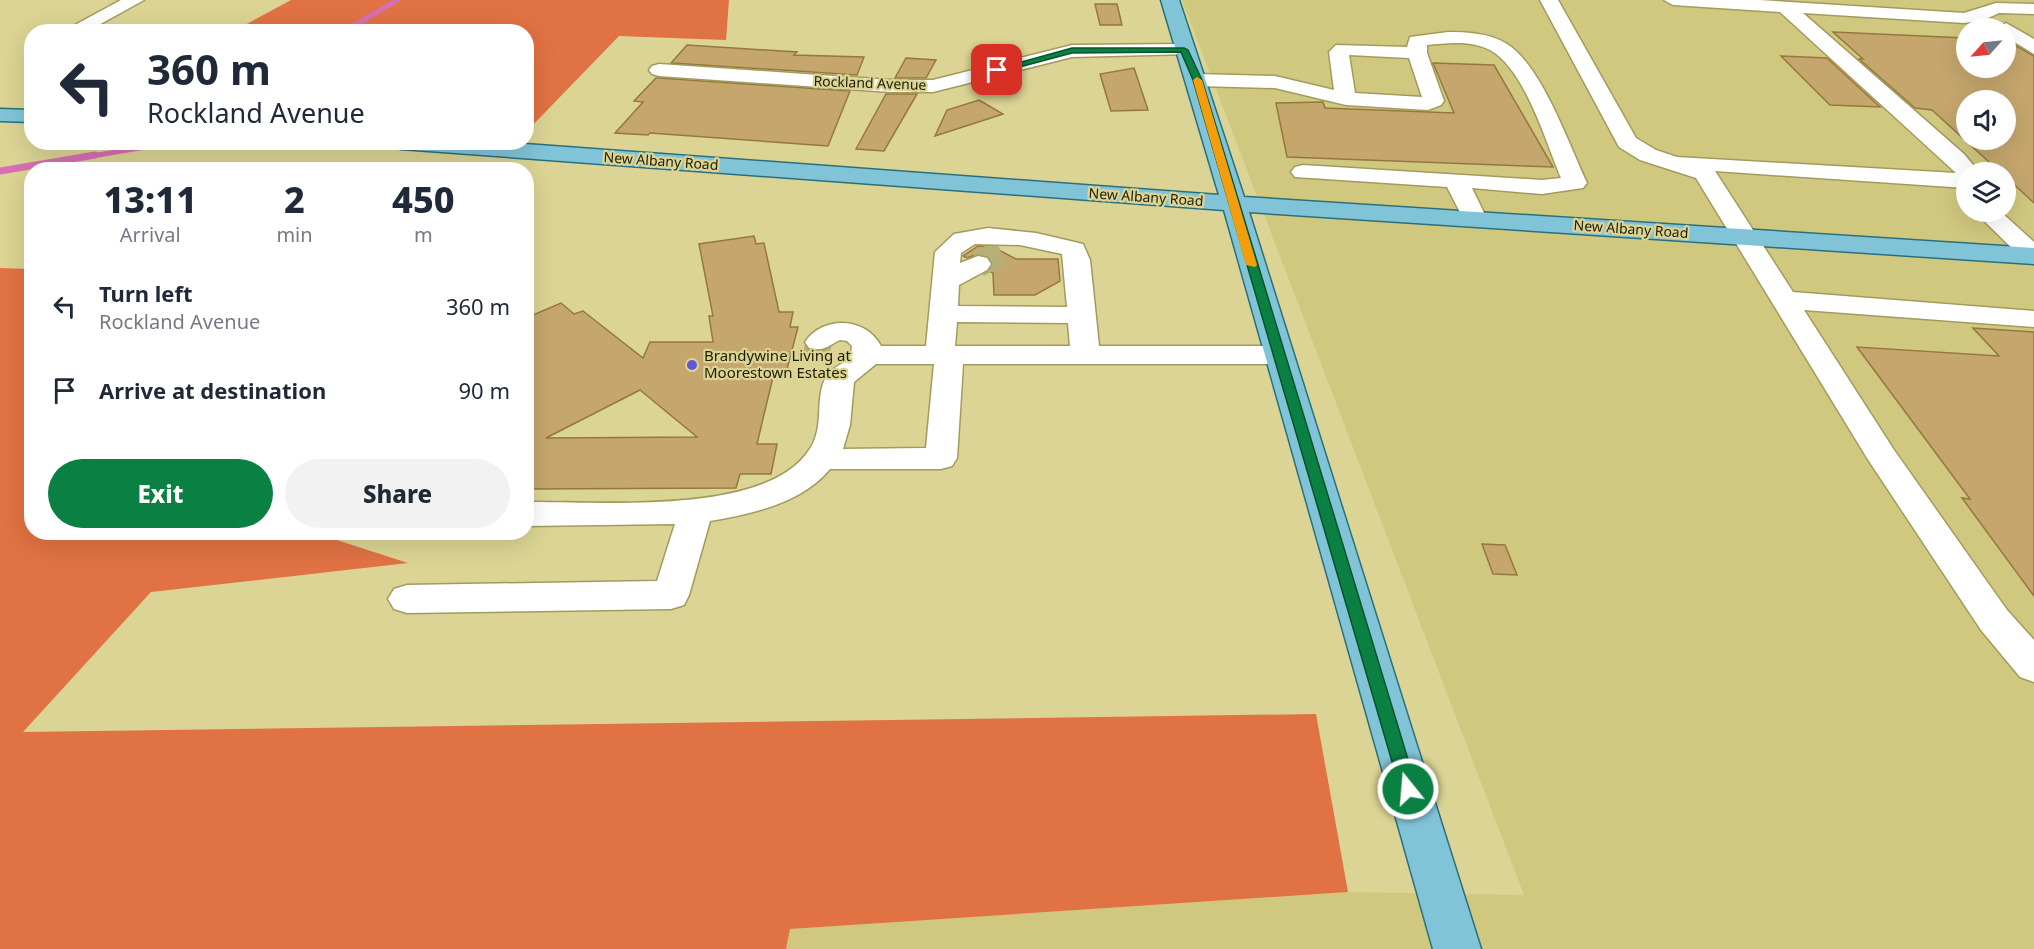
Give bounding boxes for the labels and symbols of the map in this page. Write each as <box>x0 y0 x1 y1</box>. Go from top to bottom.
north arrow <box>1956 18 2016 78</box>
pin <box>971 44 1022 95</box>
street label: Rockland Avenue <box>813 71 927 94</box>
street label: New Albany Road <box>603 147 719 174</box>
street label: New Albany Road <box>1088 183 1204 210</box>
street label: New Albany Road <box>1573 215 1689 242</box>
place label: Brandywine Living at Moorestown Estates <box>704 345 852 382</box>
marker: Brandywine Living at Moorestown Estates <box>685 358 699 372</box>
position arrow <box>1376 757 1440 821</box>

